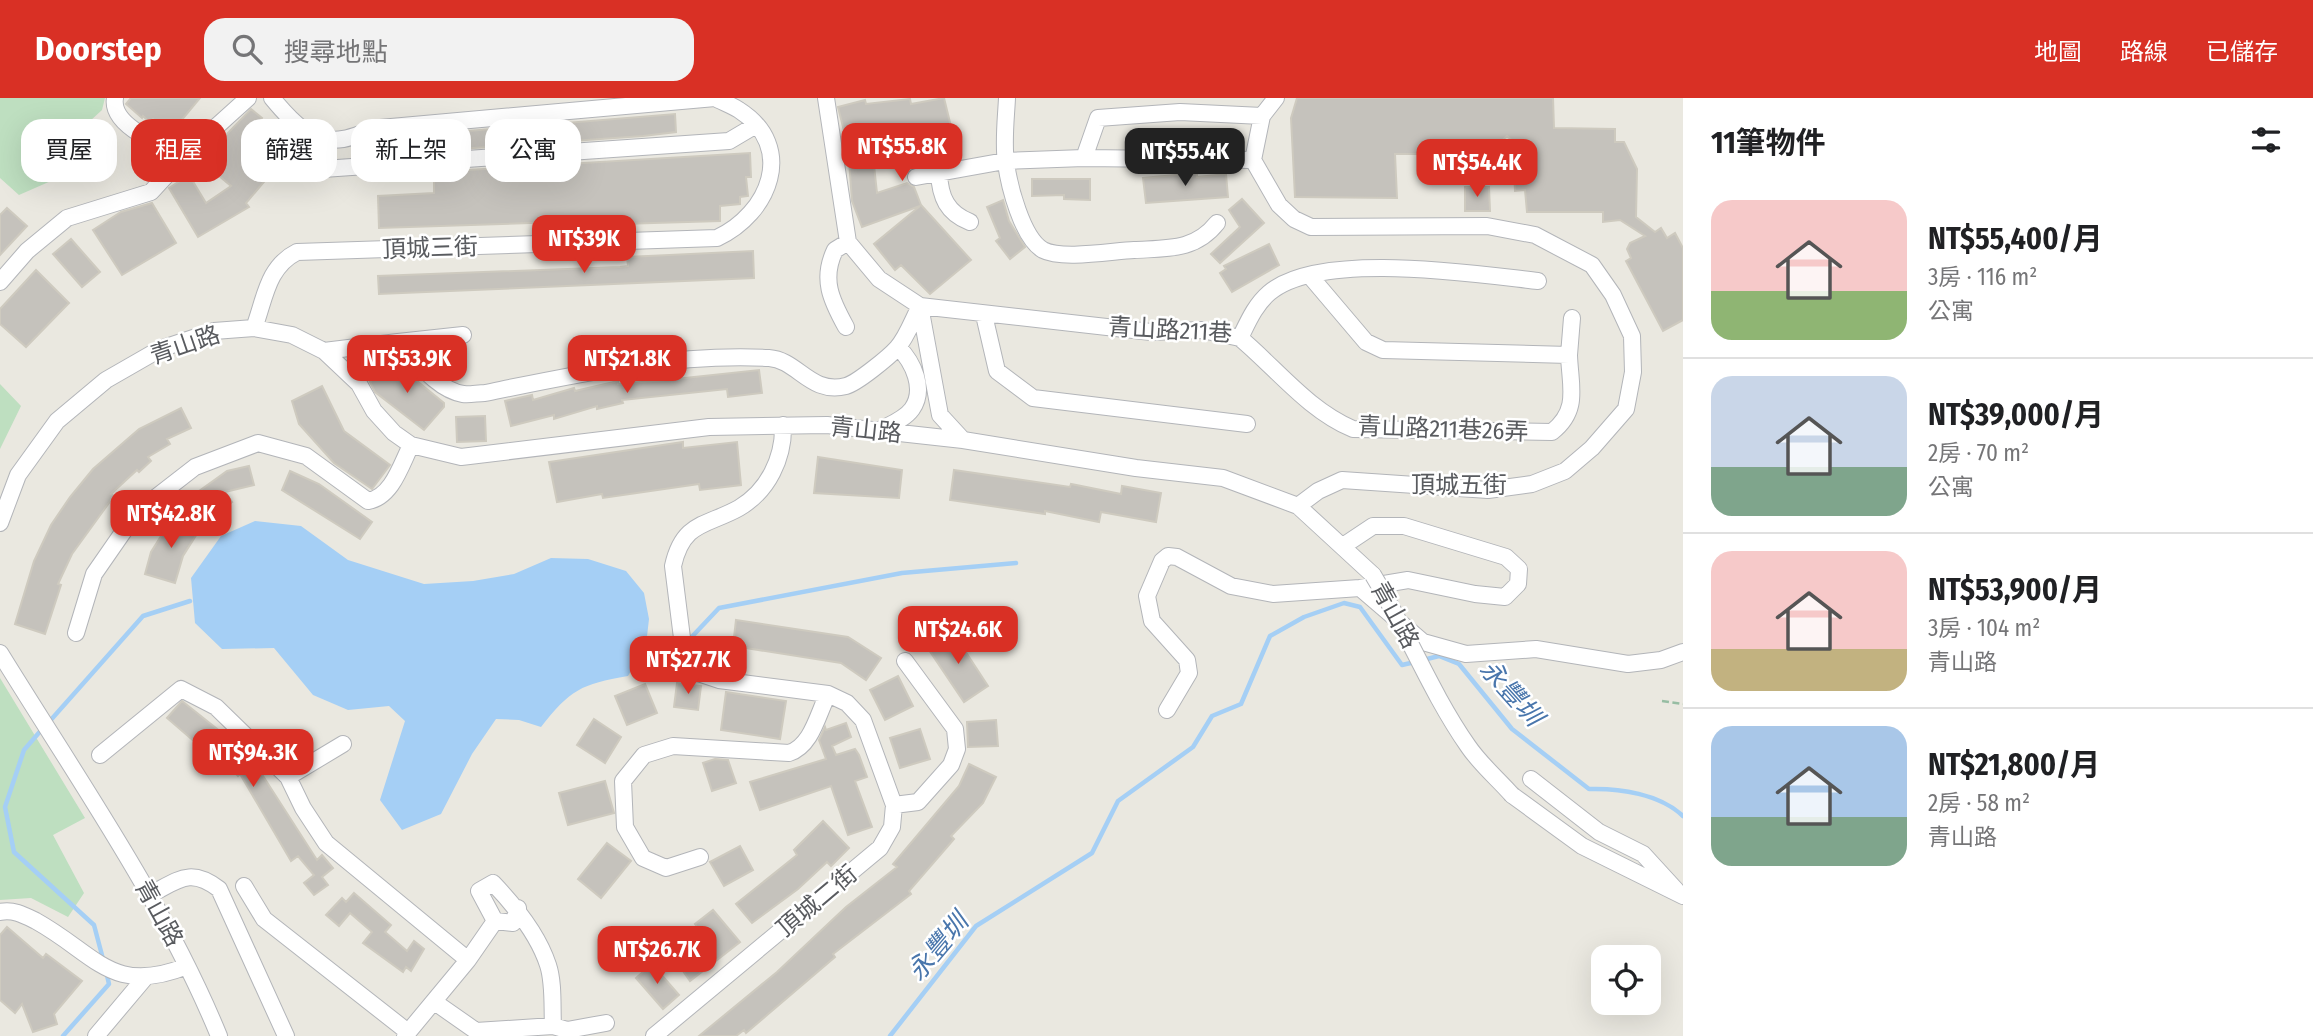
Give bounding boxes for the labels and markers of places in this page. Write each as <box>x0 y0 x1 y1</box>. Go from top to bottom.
pin: NT$55.8K <box>830 123 974 183</box>
pin: NT$55.4K <box>1113 129 1257 188</box>
pin: NT$54.4K <box>1405 140 1549 199</box>
pin: NT$39K <box>527 216 641 275</box>
pin: NT$53.9K <box>335 336 479 395</box>
pin: NT$21.8K <box>555 336 699 395</box>
pin: NT$42.8K <box>99 490 243 550</box>
pin: NT$24.6K <box>886 606 1030 666</box>
pin: NT$27.7K <box>616 636 760 696</box>
pin: NT$94.3K <box>181 730 325 789</box>
pin: NT$26.7K <box>585 926 729 986</box>

